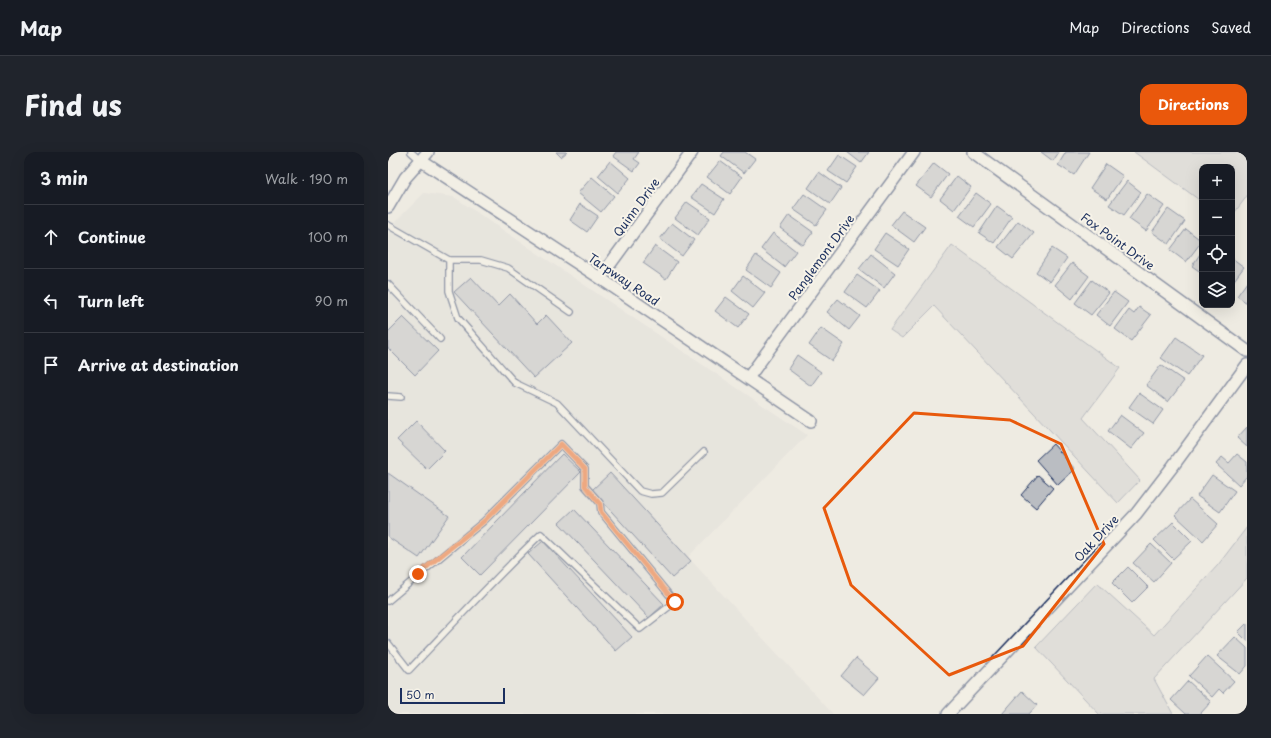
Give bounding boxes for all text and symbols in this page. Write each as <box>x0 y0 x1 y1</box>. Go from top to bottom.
text: Map <box>20 14 62 42</box>
text: Map <box>1069 17 1099 38</box>
text: Directions <box>1121 17 1189 38</box>
text: Saved <box>1211 17 1251 38</box>
text: Find us <box>24 83 122 126</box>
button: Directions <box>1140 84 1247 125</box>
map controls <box>1199 164 1235 308</box>
button: + <box>1199 164 1235 200</box>
text: 3 min <box>40 165 88 191</box>
text: Walk · 190 m <box>265 169 348 188</box>
street label: Quinn Drive <box>609 174 663 240</box>
button: − <box>1199 200 1235 236</box>
street label: Fox Point Drive <box>1077 208 1159 274</box>
street label: Panglemont Drive <box>784 210 858 304</box>
text: Continue <box>78 225 146 248</box>
icon: ahead <box>40 226 62 248</box>
text: 100 m <box>308 227 348 246</box>
button: locate <box>1199 236 1235 272</box>
street label: Tarpway Road <box>585 248 663 310</box>
button: layers <box>1199 272 1235 308</box>
text: Turn left <box>78 289 144 312</box>
icon: left <box>40 290 62 312</box>
text: 90 m <box>315 291 348 310</box>
text: Arrive at destination <box>78 353 239 376</box>
icon: arrive <box>40 354 62 376</box>
street label: Oak Drive <box>1070 511 1122 565</box>
route end <box>409 565 427 583</box>
route start <box>666 593 684 611</box>
scale bar <box>400 686 505 705</box>
text: 50 m <box>406 686 435 703</box>

